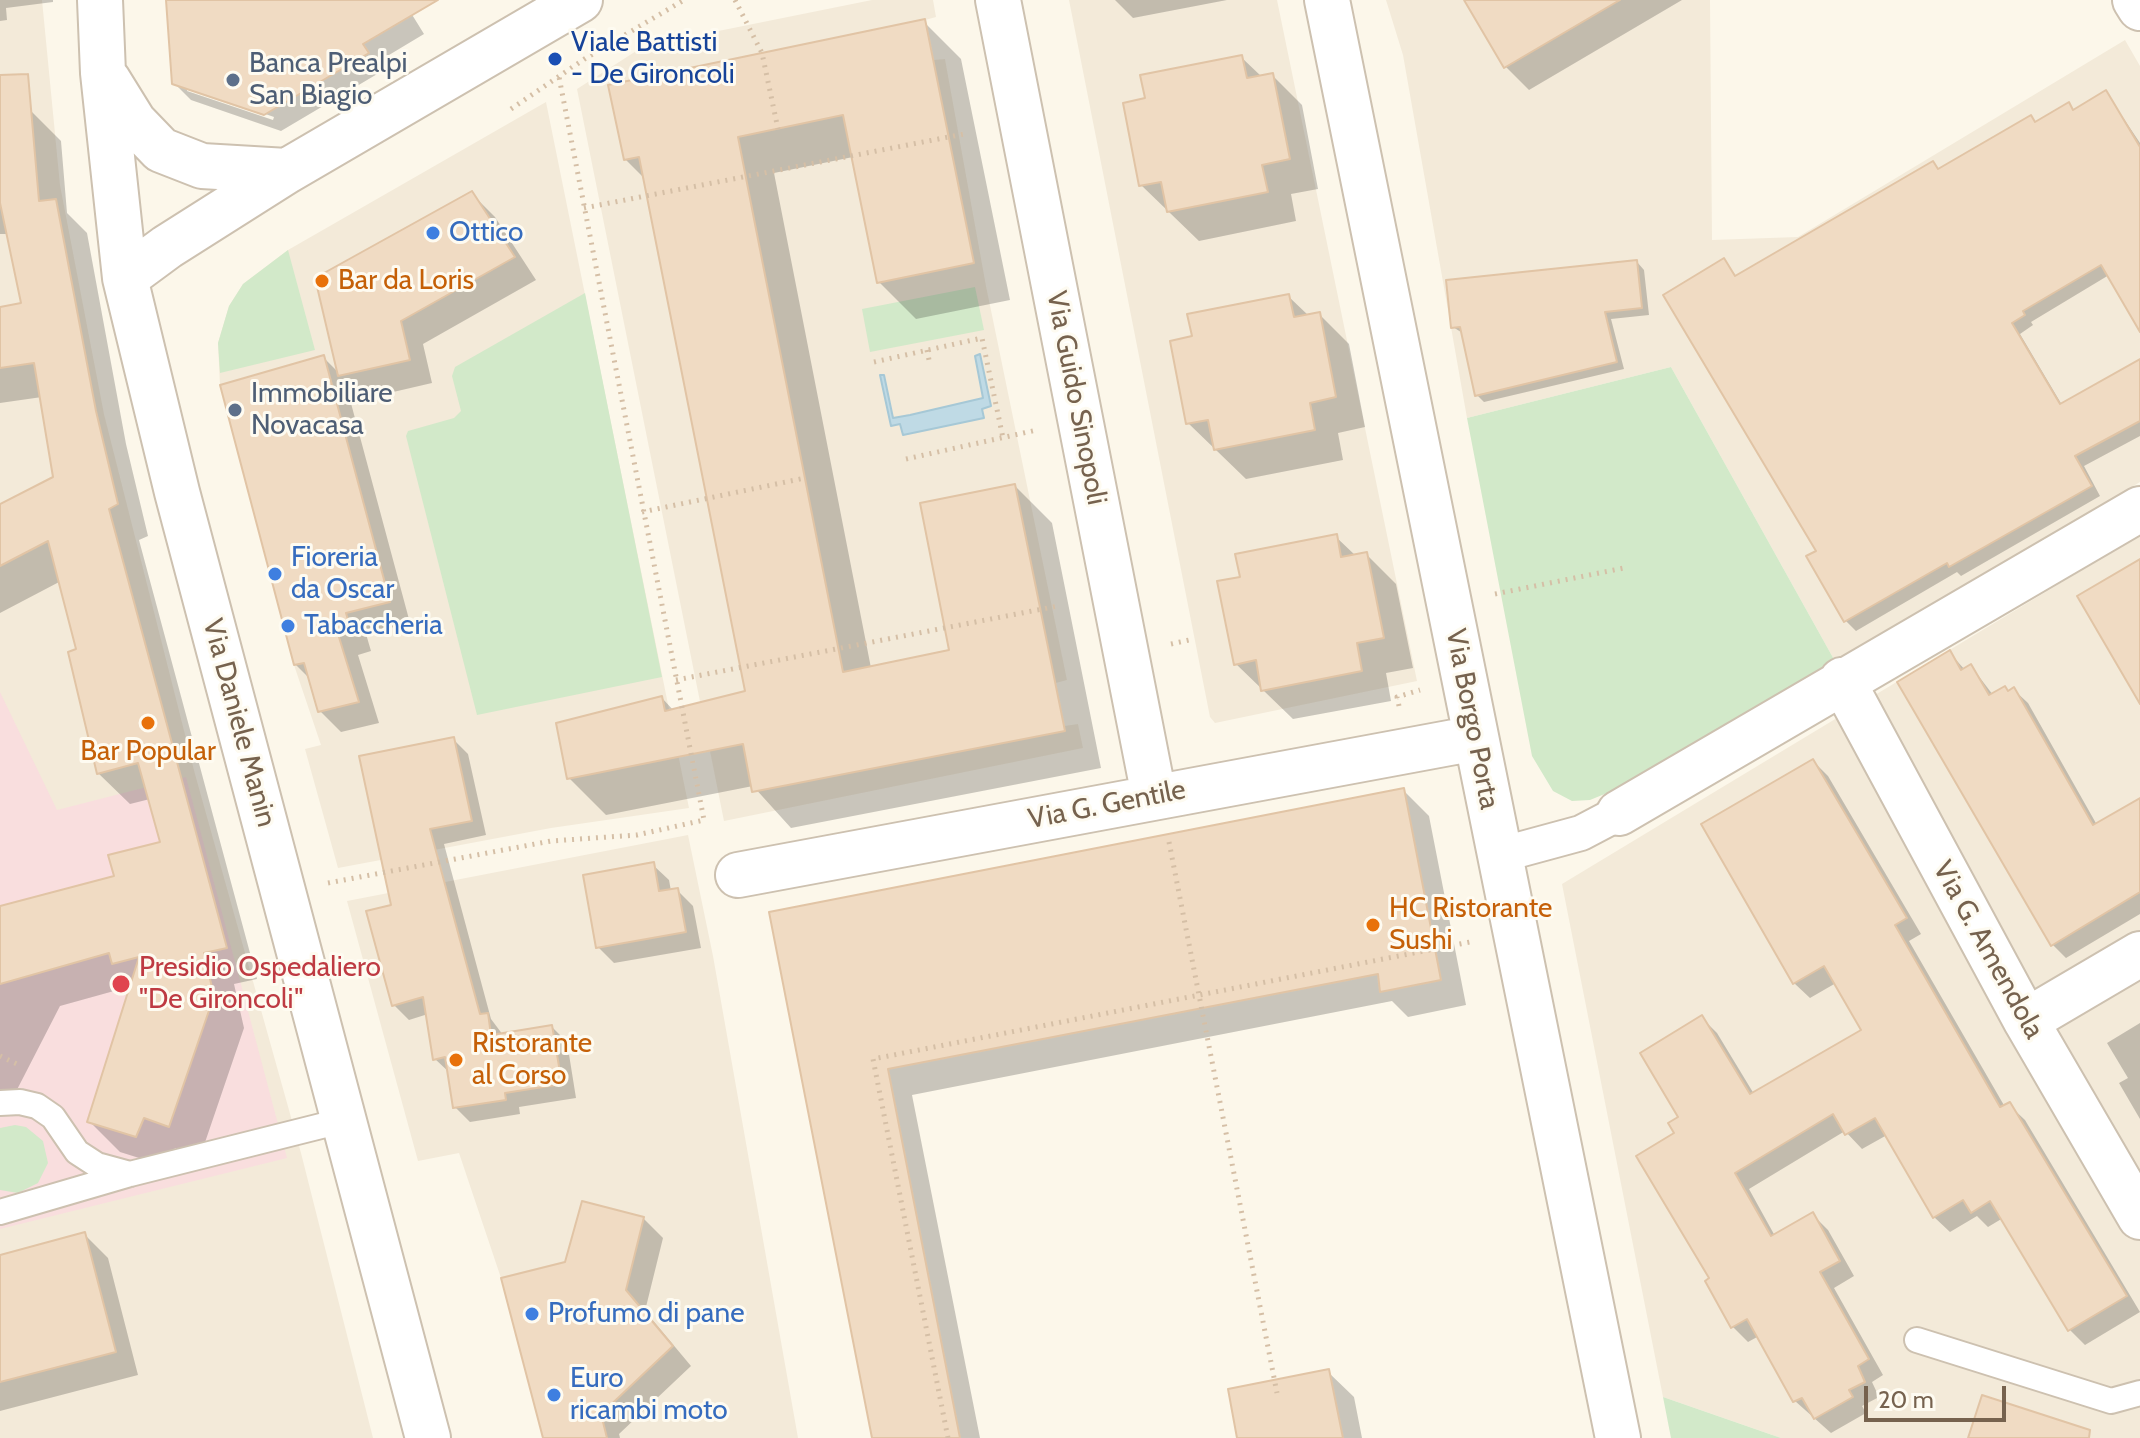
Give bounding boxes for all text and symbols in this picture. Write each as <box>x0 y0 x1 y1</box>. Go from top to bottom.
place label: Viale Battisti - De Gironcoli <box>571 26 735 92</box>
place label: Banca Prealpi San Biagio <box>249 47 407 113</box>
marker: Viale Battisti - De Gironcoli <box>546 50 564 68</box>
marker: Banca Prealpi San Biagio <box>224 71 242 89</box>
place label: Ottico <box>449 216 523 250</box>
marker: Ottico <box>424 224 442 242</box>
place label: Bar da Loris <box>338 264 474 298</box>
marker: Bar da Loris <box>313 272 331 290</box>
street label: Via Guido Sinopoli <box>1039 288 1113 508</box>
place label: Immobiliare Novacasa <box>251 377 393 443</box>
marker: Immobiliare Novacasa <box>226 401 244 419</box>
place label: Fioreria da Oscar <box>291 541 394 607</box>
marker: Fioreria da Oscar <box>266 565 284 583</box>
place label: Tabaccheria <box>304 609 443 643</box>
street label: Via Daniele Manin <box>195 615 283 831</box>
marker: Tabaccheria <box>279 617 297 635</box>
street label: Via Borgo Porta <box>1438 626 1506 812</box>
marker: Bar Popular <box>139 714 157 732</box>
place label: Bar Popular <box>80 735 216 769</box>
street label: Via G. Gentile <box>1025 773 1189 837</box>
street label: Via G. Amendola <box>1925 855 2051 1045</box>
place label: HC Ristorante Sushi <box>1389 892 1552 958</box>
marker: HC Ristorante Sushi <box>1364 916 1382 934</box>
place label: Presidio Ospedaliero "De Gironcoli" <box>139 951 381 1017</box>
marker: Presidio Ospedaliero "De Gironcoli" <box>110 973 132 995</box>
place label: Ristorante al Corso <box>472 1027 592 1093</box>
marker: Ristorante al Corso <box>447 1051 465 1069</box>
place label: Profumo di pane <box>548 1297 745 1331</box>
marker: Profumo di pane <box>523 1305 541 1323</box>
place label: Euro ricambi moto <box>570 1362 728 1428</box>
scale bar <box>1868 1370 2010 1420</box>
text: 20 m <box>1878 1385 1934 1414</box>
marker: Euro ricambi moto <box>545 1386 563 1404</box>

